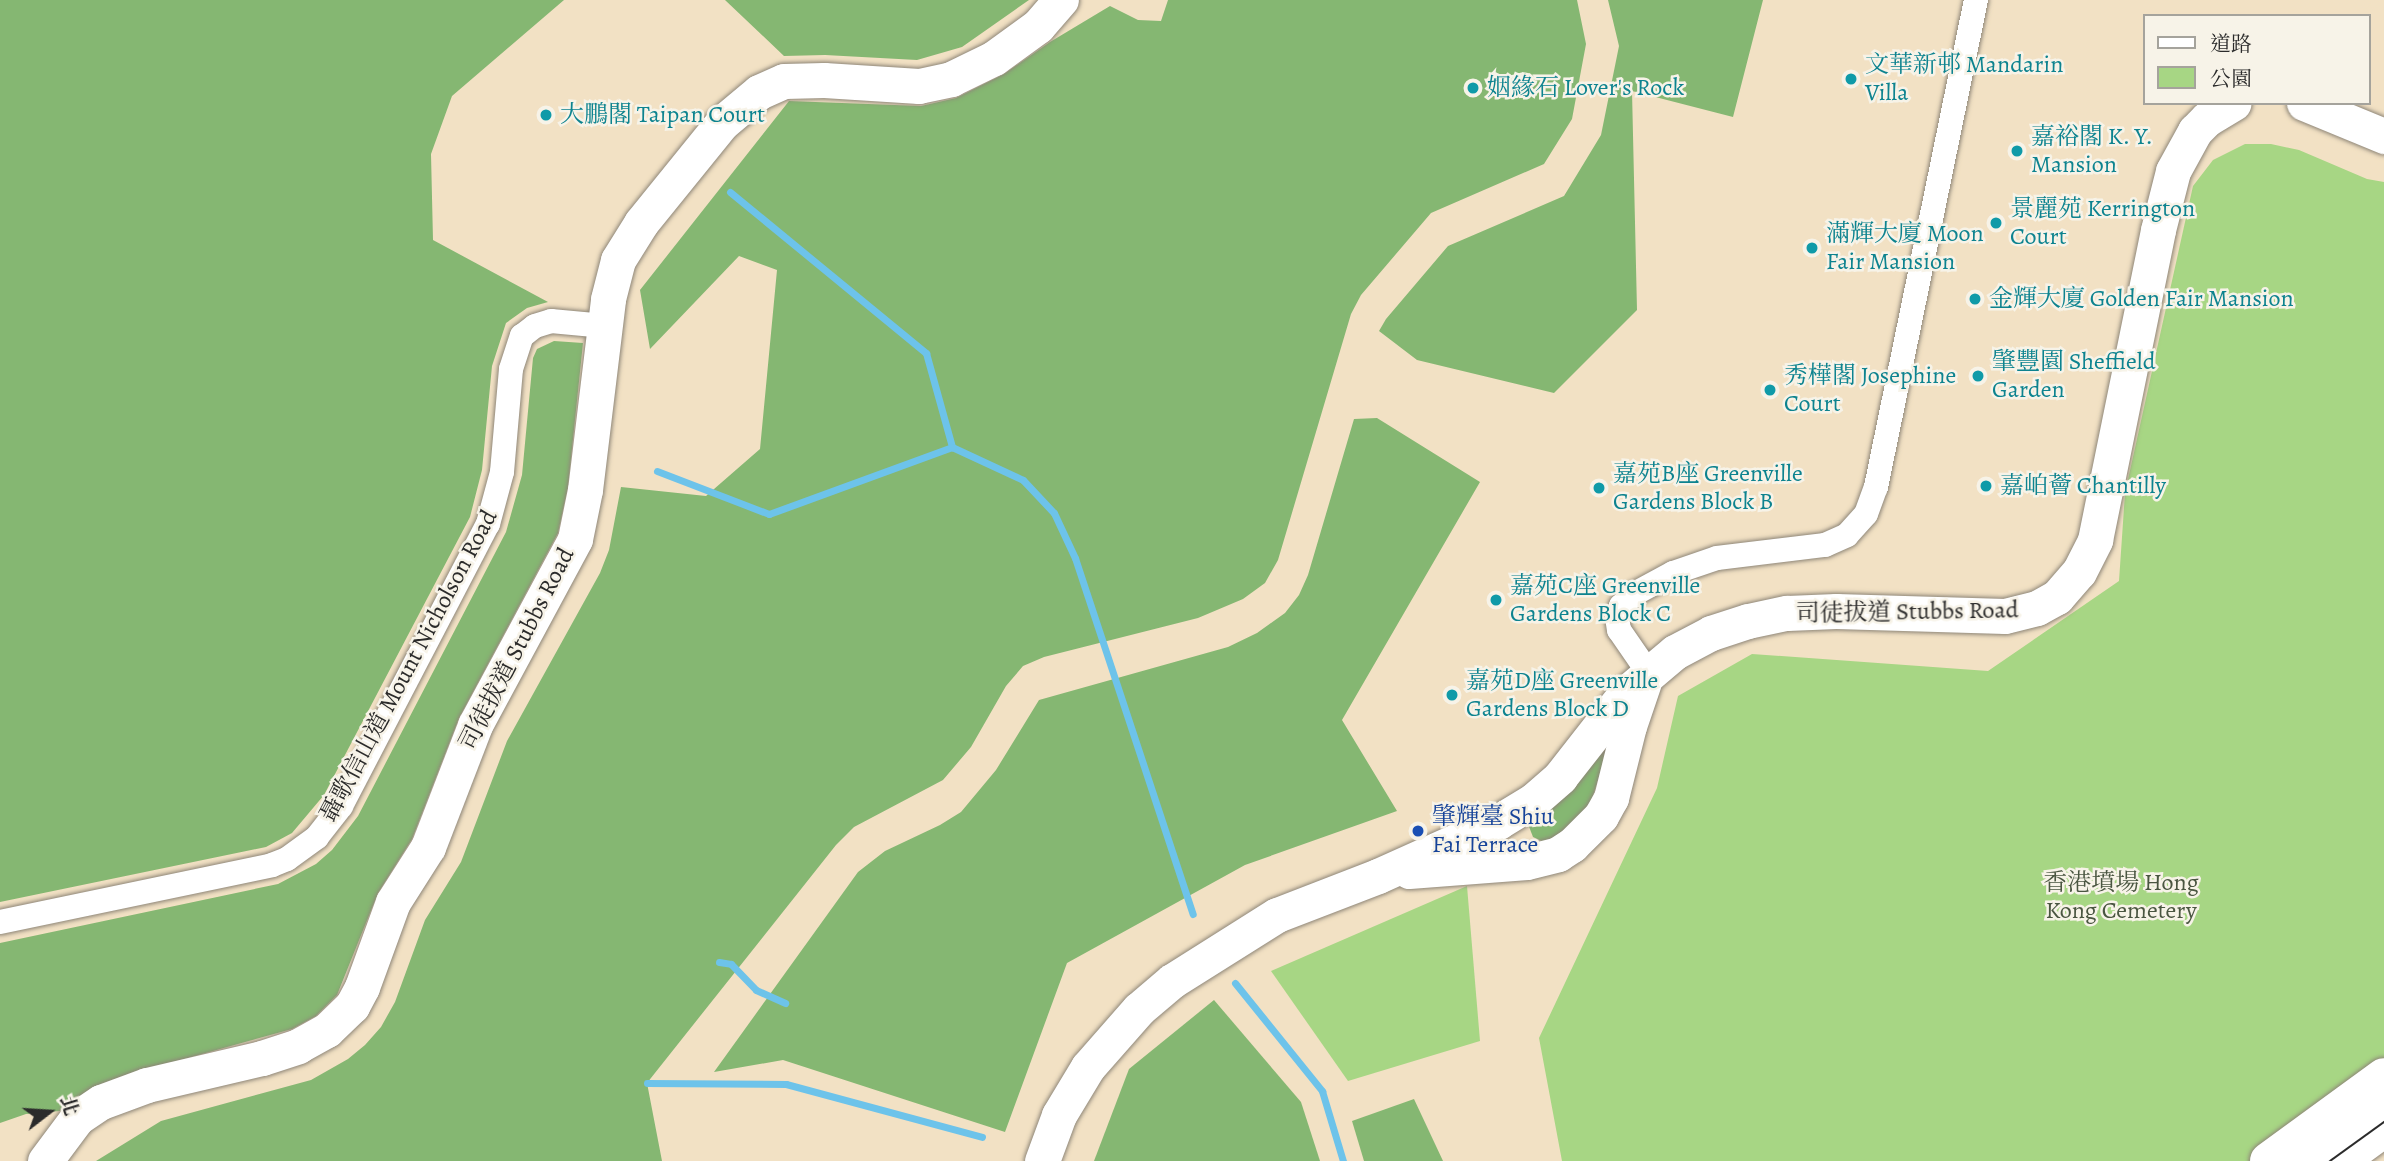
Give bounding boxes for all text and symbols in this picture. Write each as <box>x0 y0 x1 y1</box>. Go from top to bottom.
legend <box>2142 14 2370 105</box>
text: 道路 <box>2210 30 2252 58</box>
place label: 文華新邨 Mandarin Villa <box>1865 51 2063 107</box>
text: 公園 <box>2210 65 2252 93</box>
marker: 文華新邨 Mandarin Villa <box>1843 71 1859 87</box>
place label: 姻緣石 Lover's Rock <box>1487 74 1684 102</box>
marker: 姻緣石 Lover's Rock <box>1465 80 1481 96</box>
place label: 大鵬閣 Taipan Court <box>560 101 765 129</box>
marker: 大鵬閣 Taipan Court <box>538 107 554 123</box>
place label: 嘉裕閣 K. Y. Mansion <box>2031 123 2153 179</box>
marker: 嘉裕閣 K. Y. Mansion <box>2009 143 2025 159</box>
place label: 景麗苑 Kerrington Court <box>2010 195 2195 251</box>
marker: 景麗苑 Kerrington Court <box>1988 215 2004 231</box>
place label: 滿輝大廈 Moon Fair Mansion <box>1826 220 1984 276</box>
marker: 滿輝大廈 Moon Fair Mansion <box>1804 240 1820 256</box>
place label: 金輝大廈 Golden Fair Mansion <box>1989 285 2294 313</box>
marker: 金輝大廈 Golden Fair Mansion <box>1967 291 1983 307</box>
place label: 肇豐園 Sheffield Garden <box>1992 348 2156 404</box>
place label: 秀樺閣 Josephine Court <box>1784 362 1956 418</box>
marker: 肇豐園 Sheffield Garden <box>1970 368 1986 384</box>
marker: 秀樺閣 Josephine Court <box>1762 382 1778 398</box>
place label: 嘉苑B座 Greenville Gardens Block B <box>1613 460 1803 516</box>
place label: 嘉岶薈 Chantilly <box>2000 472 2166 500</box>
marker: 嘉岶薈 Chantilly <box>1978 478 1994 494</box>
marker: 嘉苑B座 Greenville Gardens Block B <box>1591 480 1607 496</box>
street label: 聶歌信山道 Mount Nicholson Road <box>314 505 504 827</box>
street label: 司徒拔道 Stubbs Road <box>454 543 580 755</box>
place label: 嘉苑C座 Greenville Gardens Block C <box>1510 572 1700 628</box>
marker: 嘉苑C座 Greenville Gardens Block C <box>1488 592 1504 608</box>
street label: 司徒拔道 Stubbs Road <box>1795 596 2019 628</box>
place label: 嘉苑D座 Greenville Gardens Block D <box>1466 667 1658 723</box>
marker: 嘉苑D座 Greenville Gardens Block D <box>1444 687 1460 703</box>
place label: 肇輝臺 Shiu Fai Terrace <box>1432 803 1554 859</box>
marker: 肇輝臺 Shiu Fai Terrace <box>1410 823 1426 839</box>
park label: 香港墳場 Hong Kong Cemetery <box>2043 869 2199 925</box>
north arrow <box>14 1077 84 1147</box>
text: 北 <box>54 1093 84 1119</box>

